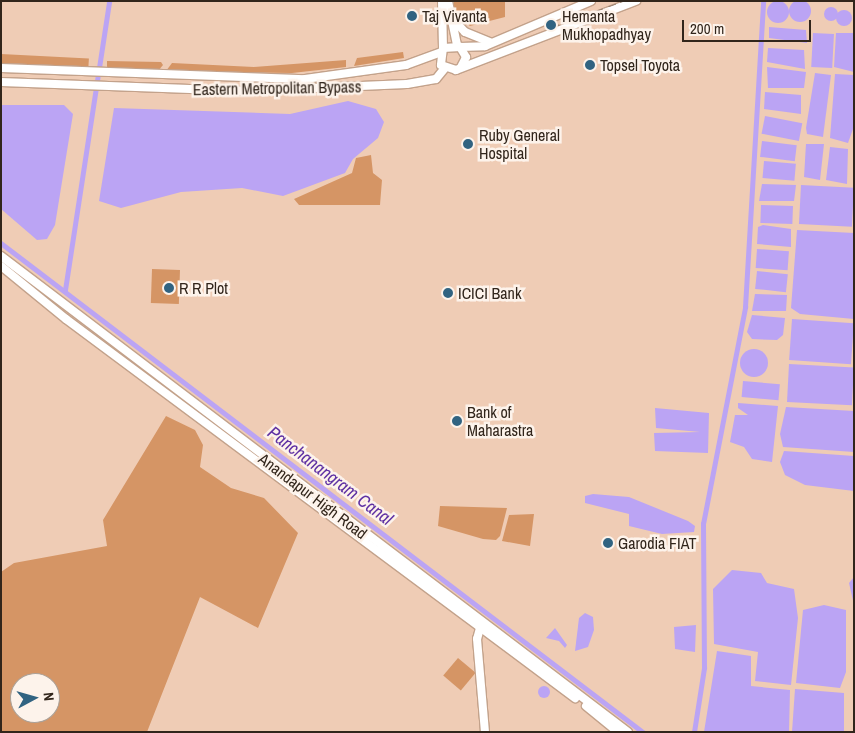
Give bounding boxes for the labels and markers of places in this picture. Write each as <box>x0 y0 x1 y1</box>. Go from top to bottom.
place label: Taj Vivanta <box>422 6 487 26</box>
place label: Hemanta Mukhopadhyay <box>562 6 651 44</box>
marker: Taj Vivanta <box>406 10 418 22</box>
marker: Hemanta Mukhopadhyay <box>544 18 558 32</box>
place label: Topsel Toyota <box>600 55 680 75</box>
marker: Topsel Toyota <box>584 59 596 71</box>
place label: Ruby General Hospital <box>479 125 560 163</box>
marker: Ruby General Hospital <box>461 137 475 151</box>
place label: R R Plot <box>179 278 228 298</box>
marker: R R Plot <box>163 282 175 294</box>
place label: ICICI Bank <box>458 283 521 303</box>
marker: ICICI Bank <box>442 287 454 299</box>
place label: Bank of Maharastra <box>467 402 533 440</box>
marker: Bank of Maharastra <box>451 415 463 427</box>
place label: Garodia FIAT <box>618 533 697 553</box>
marker: Garodia FIAT <box>602 537 614 549</box>

